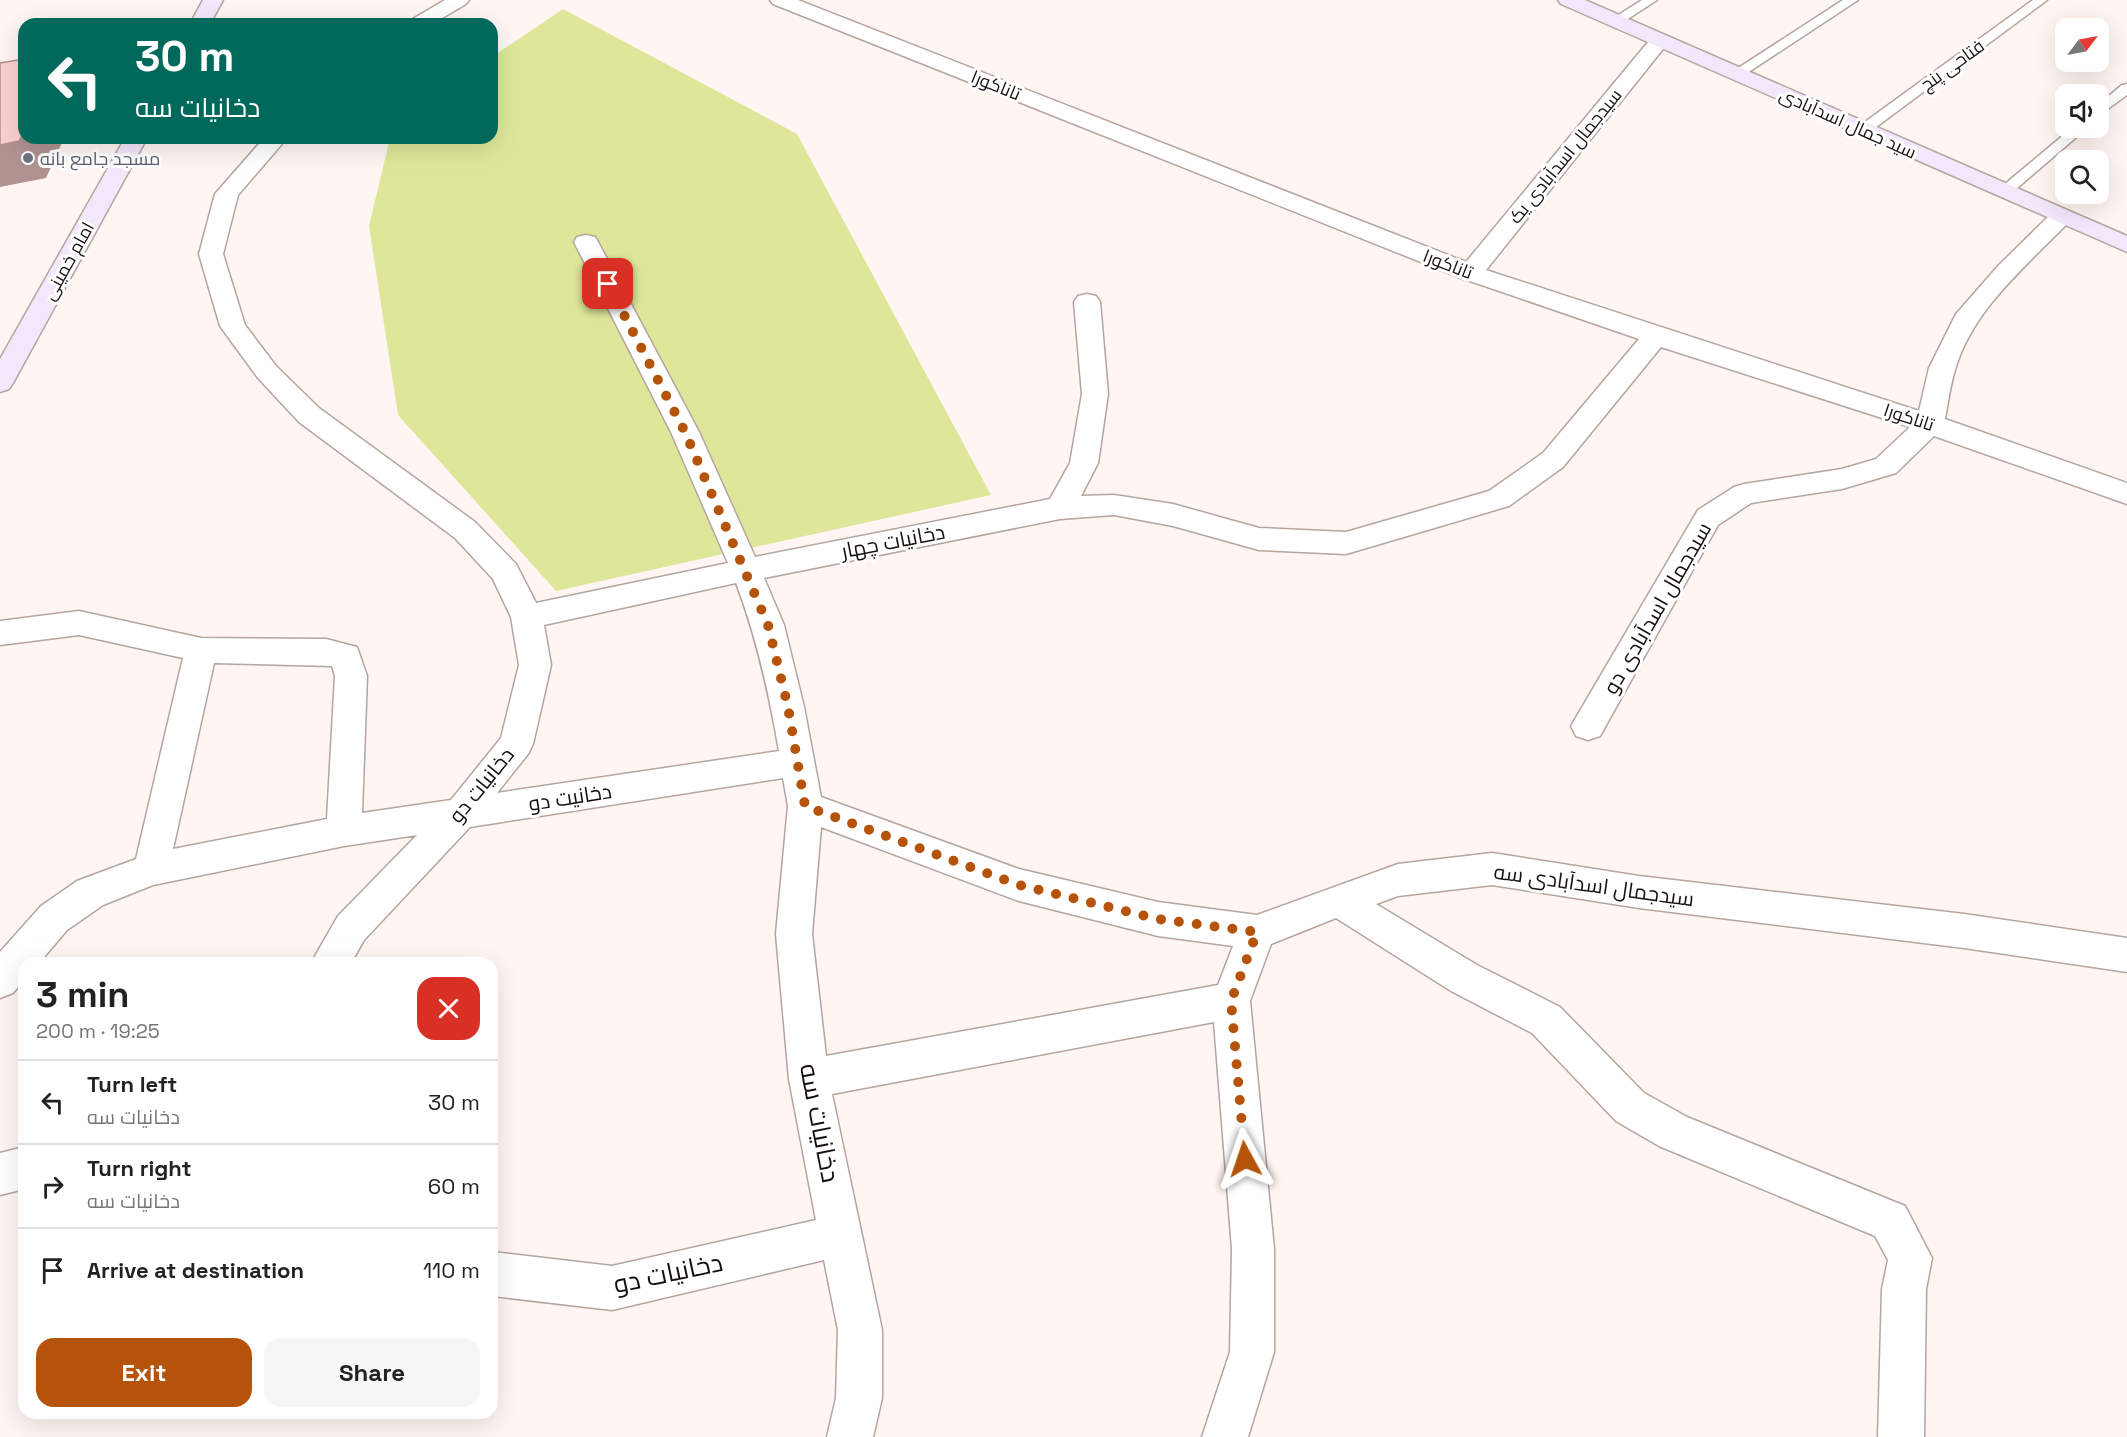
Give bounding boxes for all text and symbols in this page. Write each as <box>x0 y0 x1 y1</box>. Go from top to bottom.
north arrow <box>2055 18 2109 72</box>
map controls <box>2055 18 2109 204</box>
text: 30 m <box>135 30 234 83</box>
street label: فتاحی پنچ <box>1916 34 1989 97</box>
icon: left <box>36 42 114 120</box>
street label: تاناکورا <box>968 65 1024 105</box>
street label: سید جمال اسدآبادی <box>1776 82 1920 164</box>
street label: سیدجمال اسدآبادی یک <box>1503 84 1627 228</box>
button: sound <box>2055 84 2109 138</box>
text: دخانیات سه <box>135 90 260 125</box>
place label: مسجد جامع بانه <box>40 147 160 171</box>
button: search <box>2055 150 2109 204</box>
marker: مسجد جامع بانه <box>21 151 35 165</box>
street label: امام خمینی <box>37 218 100 305</box>
street label: تاناکورا <box>1420 244 1476 284</box>
pin <box>582 258 633 309</box>
icon: arrive <box>591 267 624 300</box>
street label: تاناکورا <box>1881 398 1937 436</box>
street label: سیدجمال اسدآبادی دو <box>1597 517 1717 699</box>
street label: دخانیات چهار <box>838 518 947 565</box>
street label: دخانیات دو <box>442 742 520 828</box>
street label: دخانیت دو <box>526 777 614 817</box>
street label: سیدجمال اسدآبادی سه <box>1492 858 1696 912</box>
text: 3 min <box>36 972 130 1018</box>
button: close <box>417 977 480 1040</box>
text: 200 m · 19:25 <box>36 1018 160 1044</box>
street label: دخانیات سه <box>792 1061 848 1185</box>
text: Turn left <box>87 1070 177 1098</box>
icon: left <box>36 1086 69 1119</box>
text: 30 m <box>428 1088 480 1116</box>
text: دخانیات سه <box>87 1104 180 1130</box>
position arrow <box>1213 1127 1277 1191</box>
text: Turn right <box>87 1154 192 1182</box>
icon: right <box>36 1170 69 1203</box>
text: 60 m <box>428 1172 480 1200</box>
text: دخانیات سه <box>87 1188 180 1214</box>
street label: دخانیات دو <box>610 1245 726 1301</box>
icon: arrive <box>36 1254 69 1287</box>
text: Arrive at destination <box>87 1256 304 1284</box>
text: 110 m <box>423 1256 480 1284</box>
button: Exit <box>36 1338 252 1407</box>
button: Share <box>264 1338 480 1407</box>

